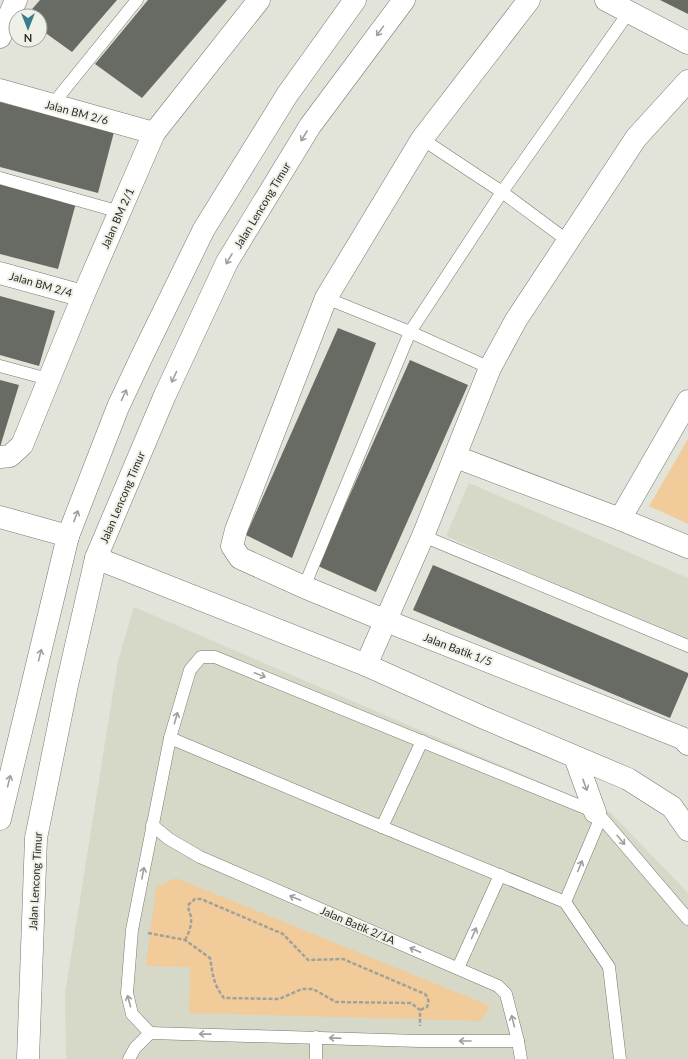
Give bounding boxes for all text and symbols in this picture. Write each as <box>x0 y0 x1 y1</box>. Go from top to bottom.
north arrow <box>8 8 48 48</box>
one-way arrow <box>376 25 384 36</box>
text: N <box>24 32 32 45</box>
street label: Jalan BM 2/6 <box>44 97 110 127</box>
one-way arrow <box>300 130 308 141</box>
street label: Jalan Lencong Timur <box>231 160 293 250</box>
street label: Jalan BM 2/1 <box>98 186 136 250</box>
one-way arrow <box>224 253 232 265</box>
street label: Jalan BM 2/4 <box>8 269 75 299</box>
one-way arrow <box>170 370 177 382</box>
one-way arrow <box>121 389 128 401</box>
street label: Jalan Lencong Timur <box>97 449 147 545</box>
one-way arrow <box>72 510 80 522</box>
street label: Jalan Batik 1/5 <box>422 630 494 668</box>
one-way arrow <box>36 649 44 662</box>
one-way arrow <box>253 672 265 679</box>
one-way arrow <box>172 712 180 725</box>
one-way arrow <box>6 775 13 788</box>
one-way arrow <box>581 778 589 790</box>
street label: Jalan Lencong Timur <box>26 832 44 930</box>
one-way arrow <box>617 835 626 846</box>
one-way arrow <box>577 860 584 872</box>
one-way arrow <box>139 867 147 880</box>
one-way arrow <box>290 894 302 902</box>
street label: Jalan Batik 2/1A <box>319 903 398 947</box>
one-way arrow <box>471 927 478 939</box>
one-way arrow <box>409 945 421 953</box>
one-way arrow <box>125 995 132 1008</box>
one-way arrow <box>509 1015 516 1028</box>
one-way arrow <box>199 1031 212 1038</box>
one-way arrow <box>329 1034 342 1042</box>
one-way arrow <box>459 1037 472 1045</box>

